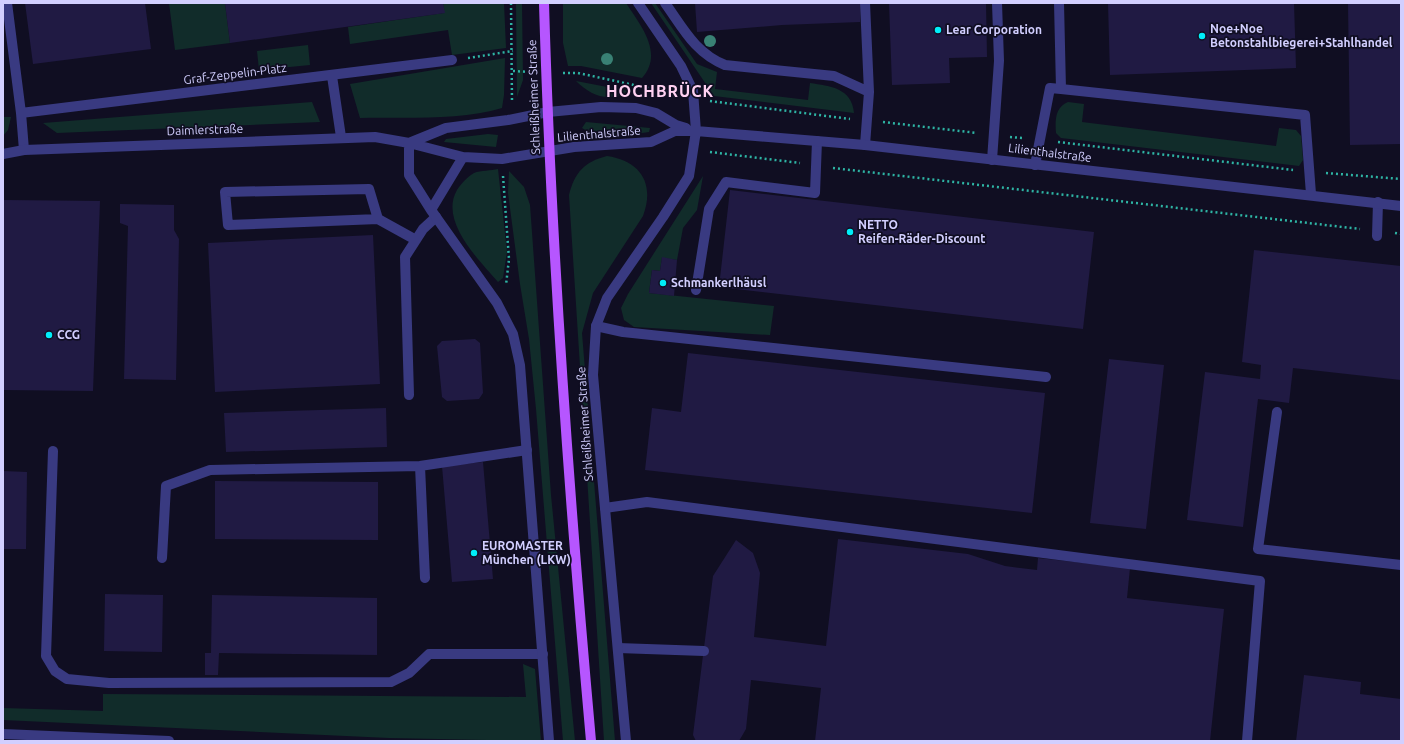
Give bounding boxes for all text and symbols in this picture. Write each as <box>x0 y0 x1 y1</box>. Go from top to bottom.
place label: Noe+Noe Betonstahlbiegerei+Stahlhandel <box>1210 22 1393 49</box>
place label: Lear Corporation <box>946 23 1042 36</box>
marker: Lear Corporation <box>933 25 943 35</box>
marker: Noe+Noe Betonstahlbiegerei+Stahlhandel <box>1197 31 1207 41</box>
street label: Schleißheimer Straße <box>525 39 542 155</box>
street label: Graf-Zeppelin-Platz <box>183 61 288 86</box>
district label: HOCHBRÜCK <box>606 81 714 100</box>
street label: Daimlerstraße <box>166 122 244 137</box>
street label: Lilienthalstraße <box>557 123 641 144</box>
street label: Lilienthalstraße <box>1008 141 1093 164</box>
place label: NETTO Reifen-Räder-Discount <box>858 218 986 245</box>
marker: NETTO Reifen-Räder-Discount <box>845 227 855 237</box>
place label: Schmankerlhäusl <box>671 276 767 289</box>
marker: Schmankerlhäusl <box>658 278 668 288</box>
place label: CCG <box>57 328 80 341</box>
marker: CCG <box>44 330 54 340</box>
street label: Schleißheimer Straße <box>574 366 595 482</box>
place label: EUROMASTER München (LKW) <box>482 539 571 567</box>
marker: EUROMASTER München (LKW) <box>469 548 479 558</box>

